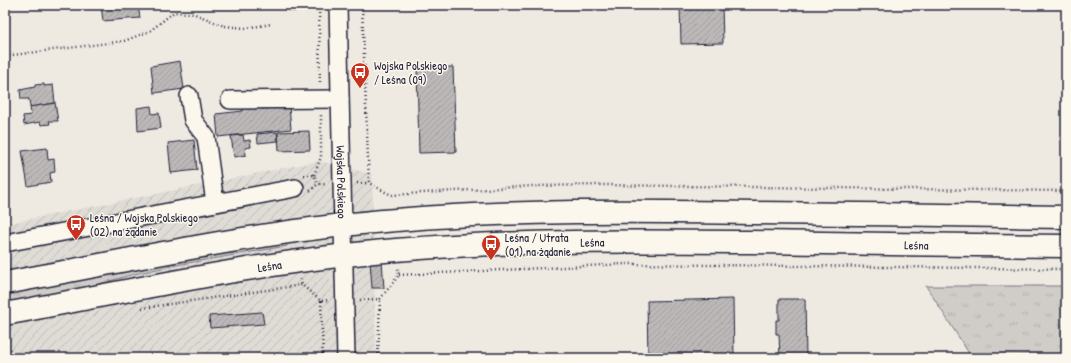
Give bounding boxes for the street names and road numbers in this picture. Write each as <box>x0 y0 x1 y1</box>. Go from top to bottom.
street label: Wojska Polskiego <box>333 145 351 219</box>
street label: Leśna <box>580 233 605 250</box>
street label: Leśna <box>904 236 929 253</box>
street label: Leśna <box>256 255 283 276</box>

